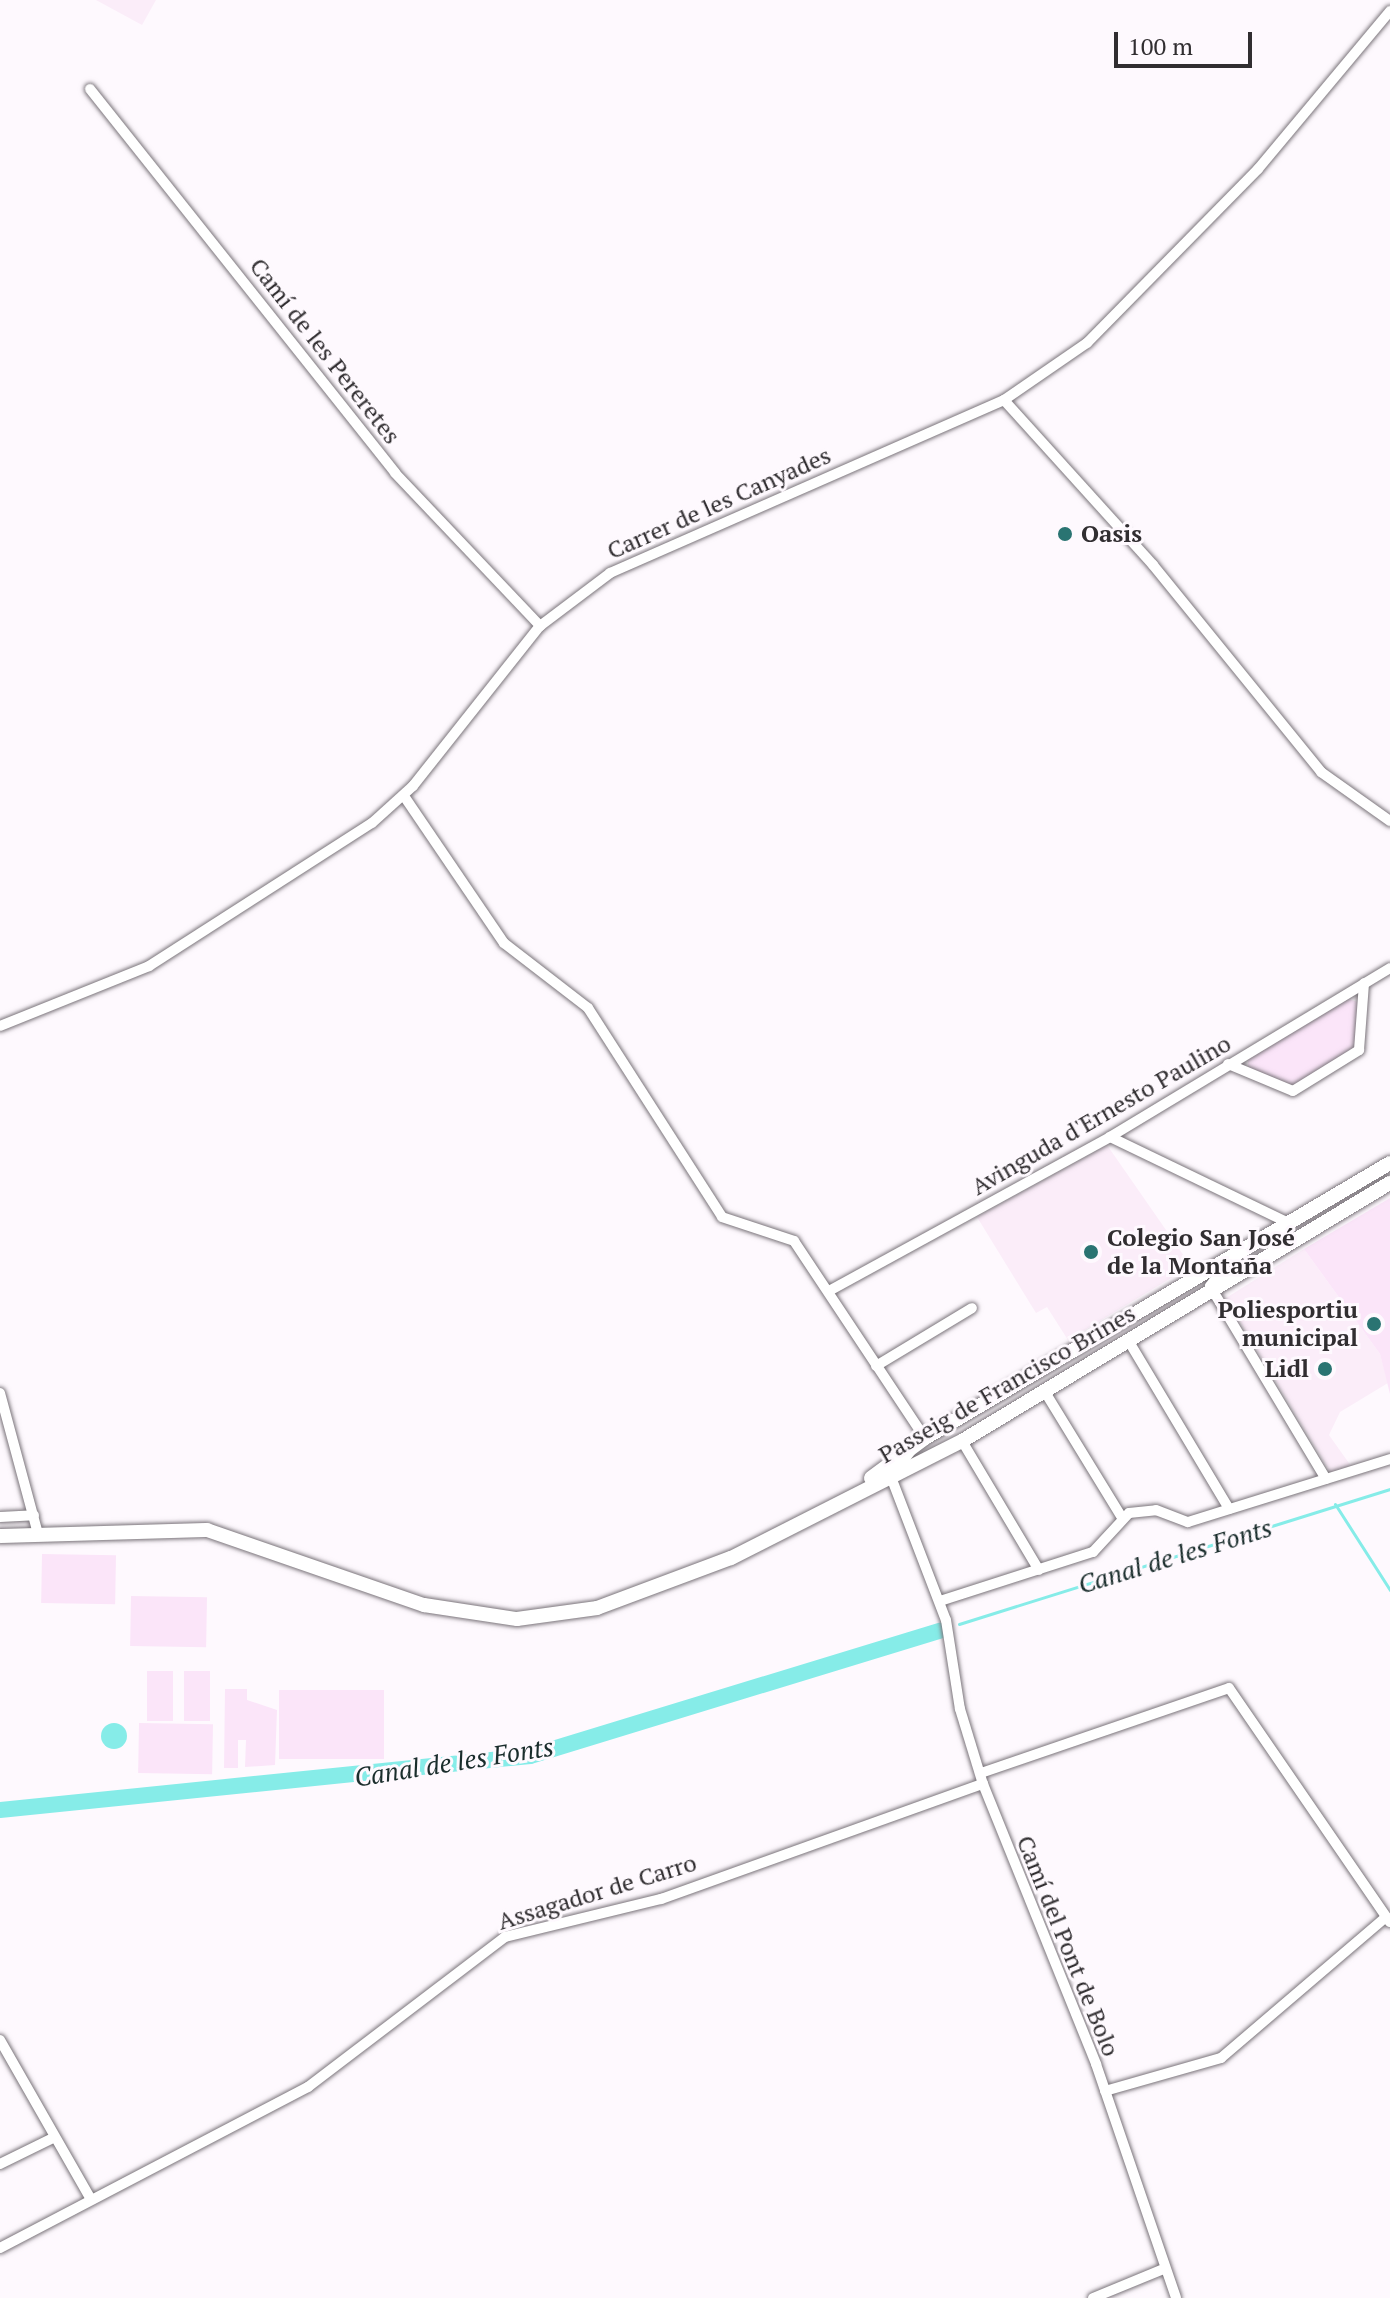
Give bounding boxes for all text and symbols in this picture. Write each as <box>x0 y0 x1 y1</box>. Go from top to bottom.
scale bar <box>1118 16 1256 66</box>
text: 100 m <box>1128 30 1193 62</box>
street label: Camí de les Pereretes <box>244 252 406 450</box>
street label: Carrer de les Canyades <box>603 441 835 565</box>
place label: Oasis <box>1081 520 1142 548</box>
marker: Oasis <box>1056 525 1074 543</box>
street label: Avinguda d'Ernesto Paulino <box>966 1029 1236 1201</box>
place label: Colegio San José de la Montaña <box>1107 1224 1295 1280</box>
marker: Colegio San José de la Montaña <box>1082 1243 1100 1261</box>
place label: Poliesportiu municipal <box>1218 1296 1358 1352</box>
street label: Passeig de Francisco Brines <box>874 1299 1140 1469</box>
marker: Poliesportiu municipal <box>1365 1315 1383 1333</box>
place label: Lidl <box>1265 1355 1309 1383</box>
marker: Lidl <box>1316 1360 1334 1378</box>
water label: Canal de les Fonts <box>1074 1512 1276 1600</box>
water label: Canal de les Fonts <box>352 1731 556 1793</box>
street label: Camí del Pont de Bolo <box>1011 1831 1125 2061</box>
street label: Assagador de Carro <box>494 1848 700 1936</box>

